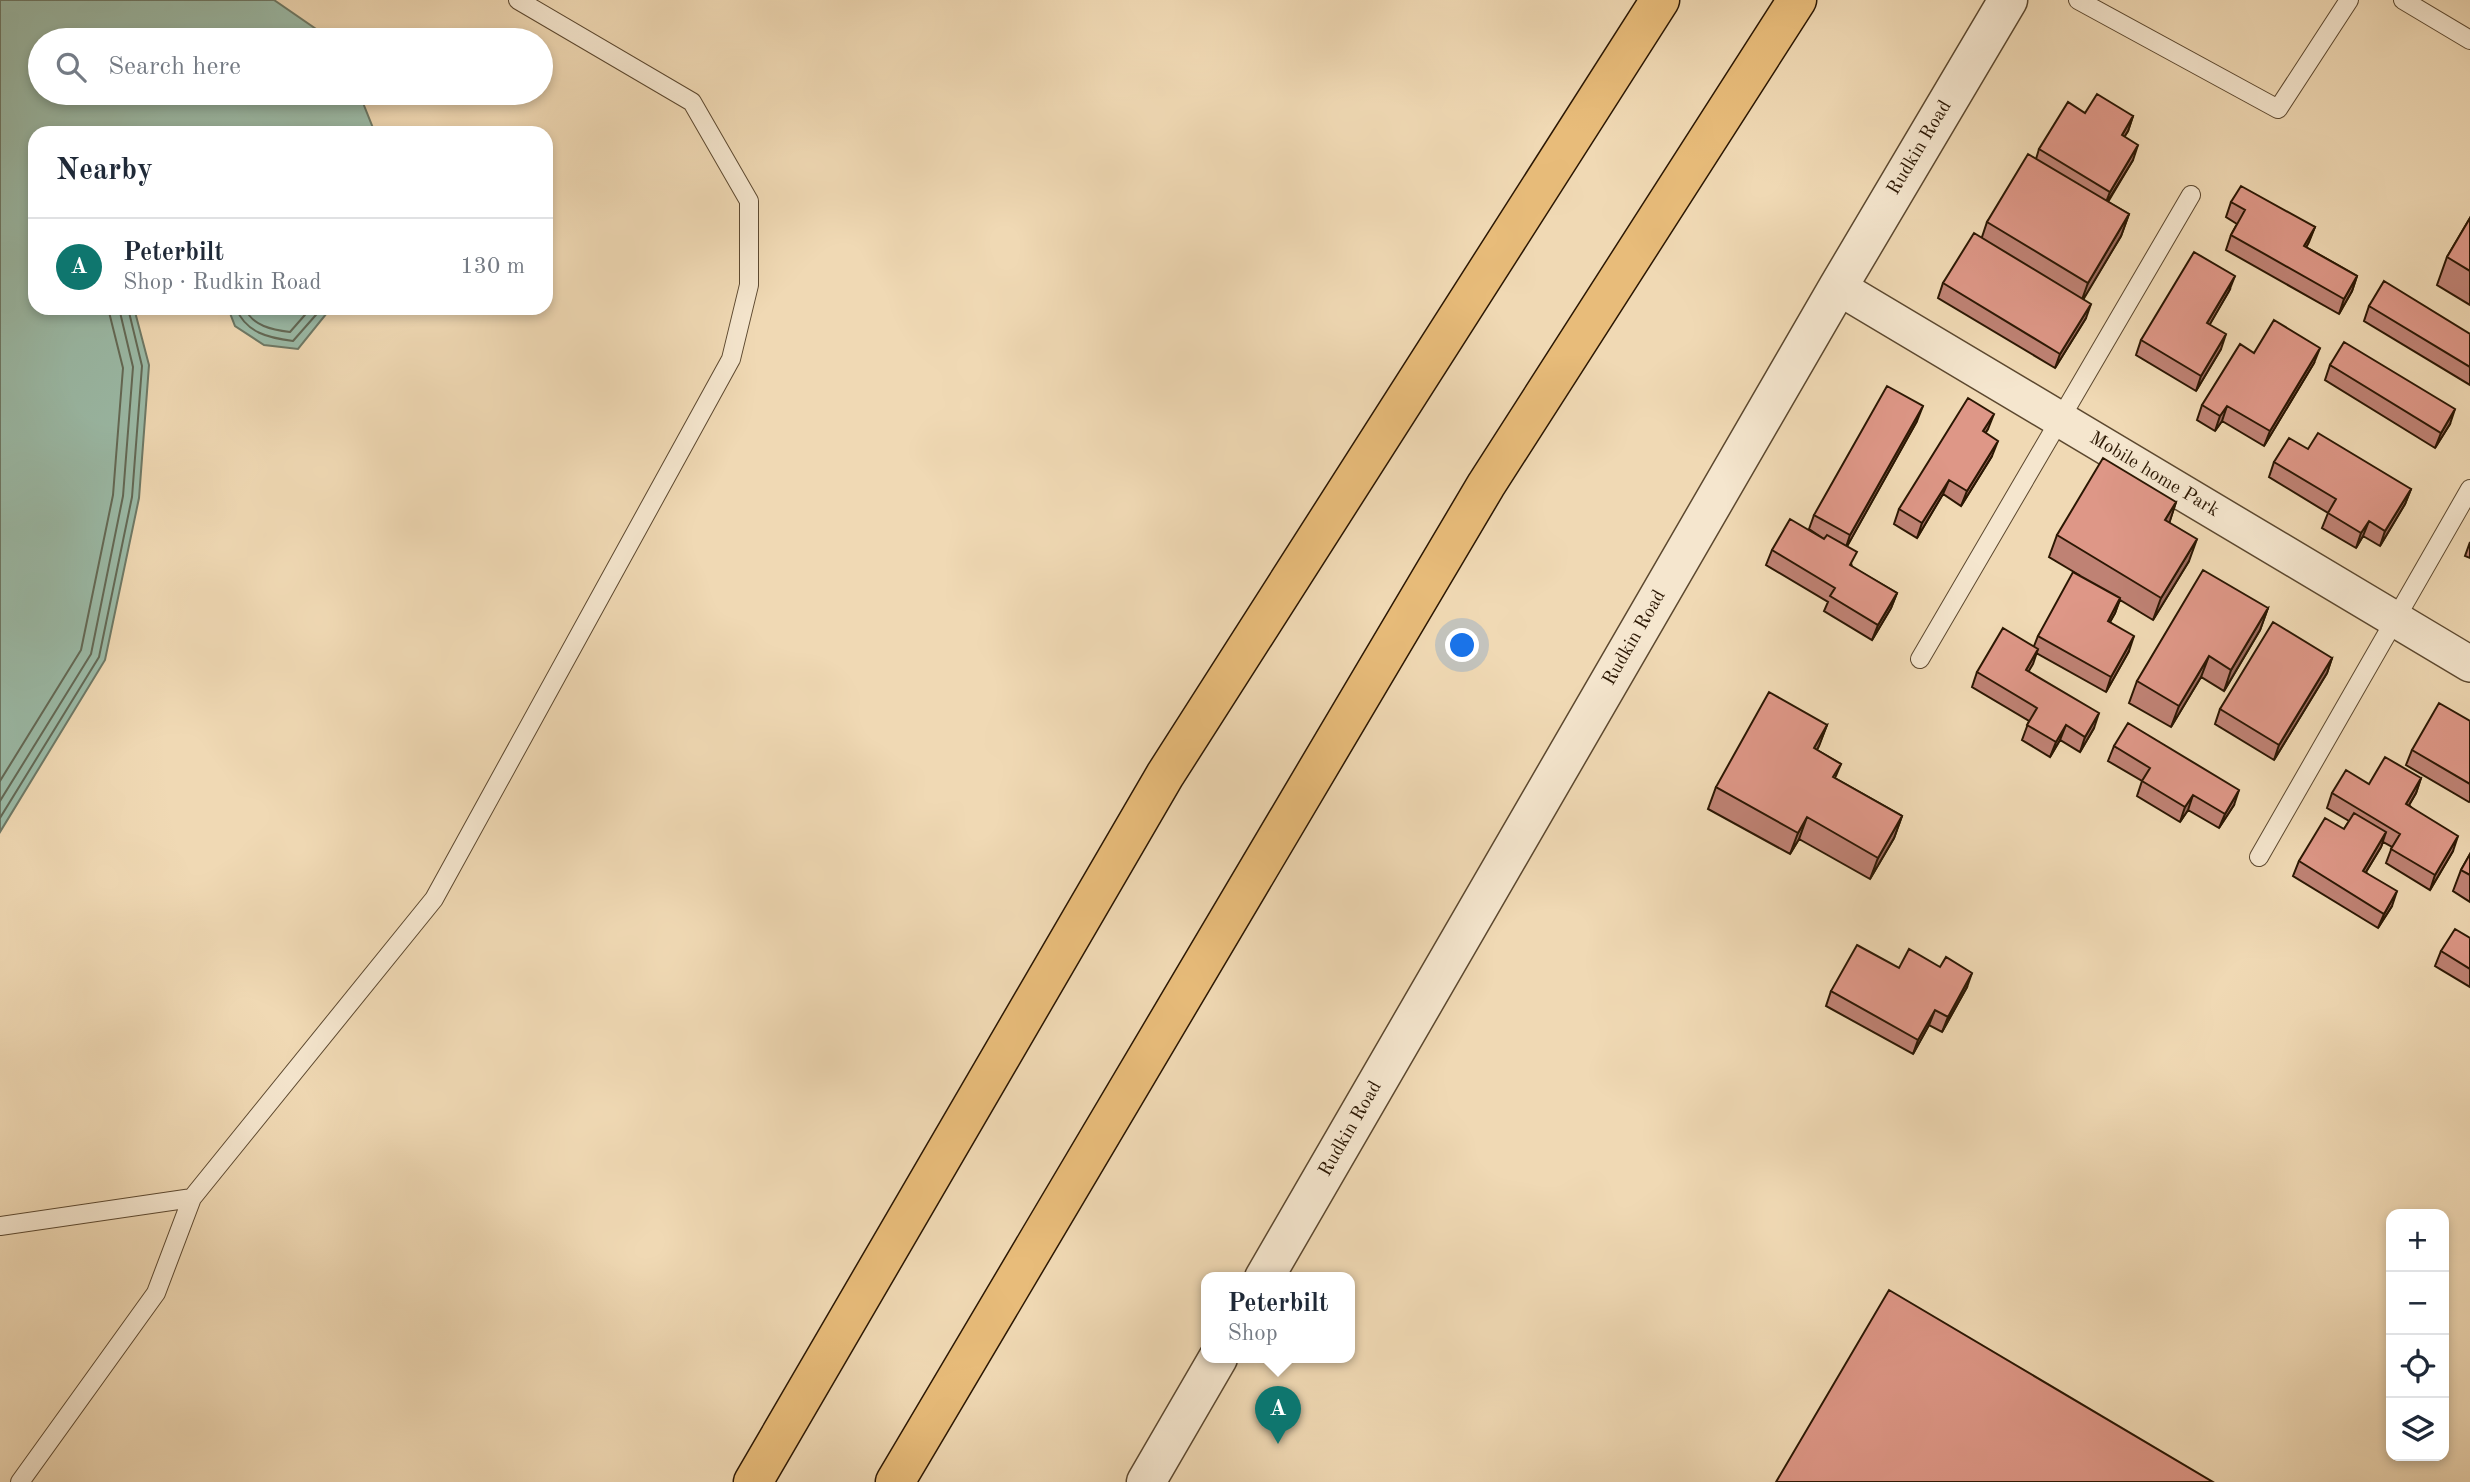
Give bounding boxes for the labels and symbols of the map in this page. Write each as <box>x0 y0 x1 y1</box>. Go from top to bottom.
street label: Rudkin Road <box>1884 97 1956 199</box>
street label: Mobile home Park <box>2086 429 2222 521</box>
street label: Rudkin Road <box>1600 587 1670 689</box>
your location <box>1445 628 1479 662</box>
street label: Rudkin Road <box>1316 1078 1386 1180</box>
pin: A <box>1255 1386 1301 1444</box>

